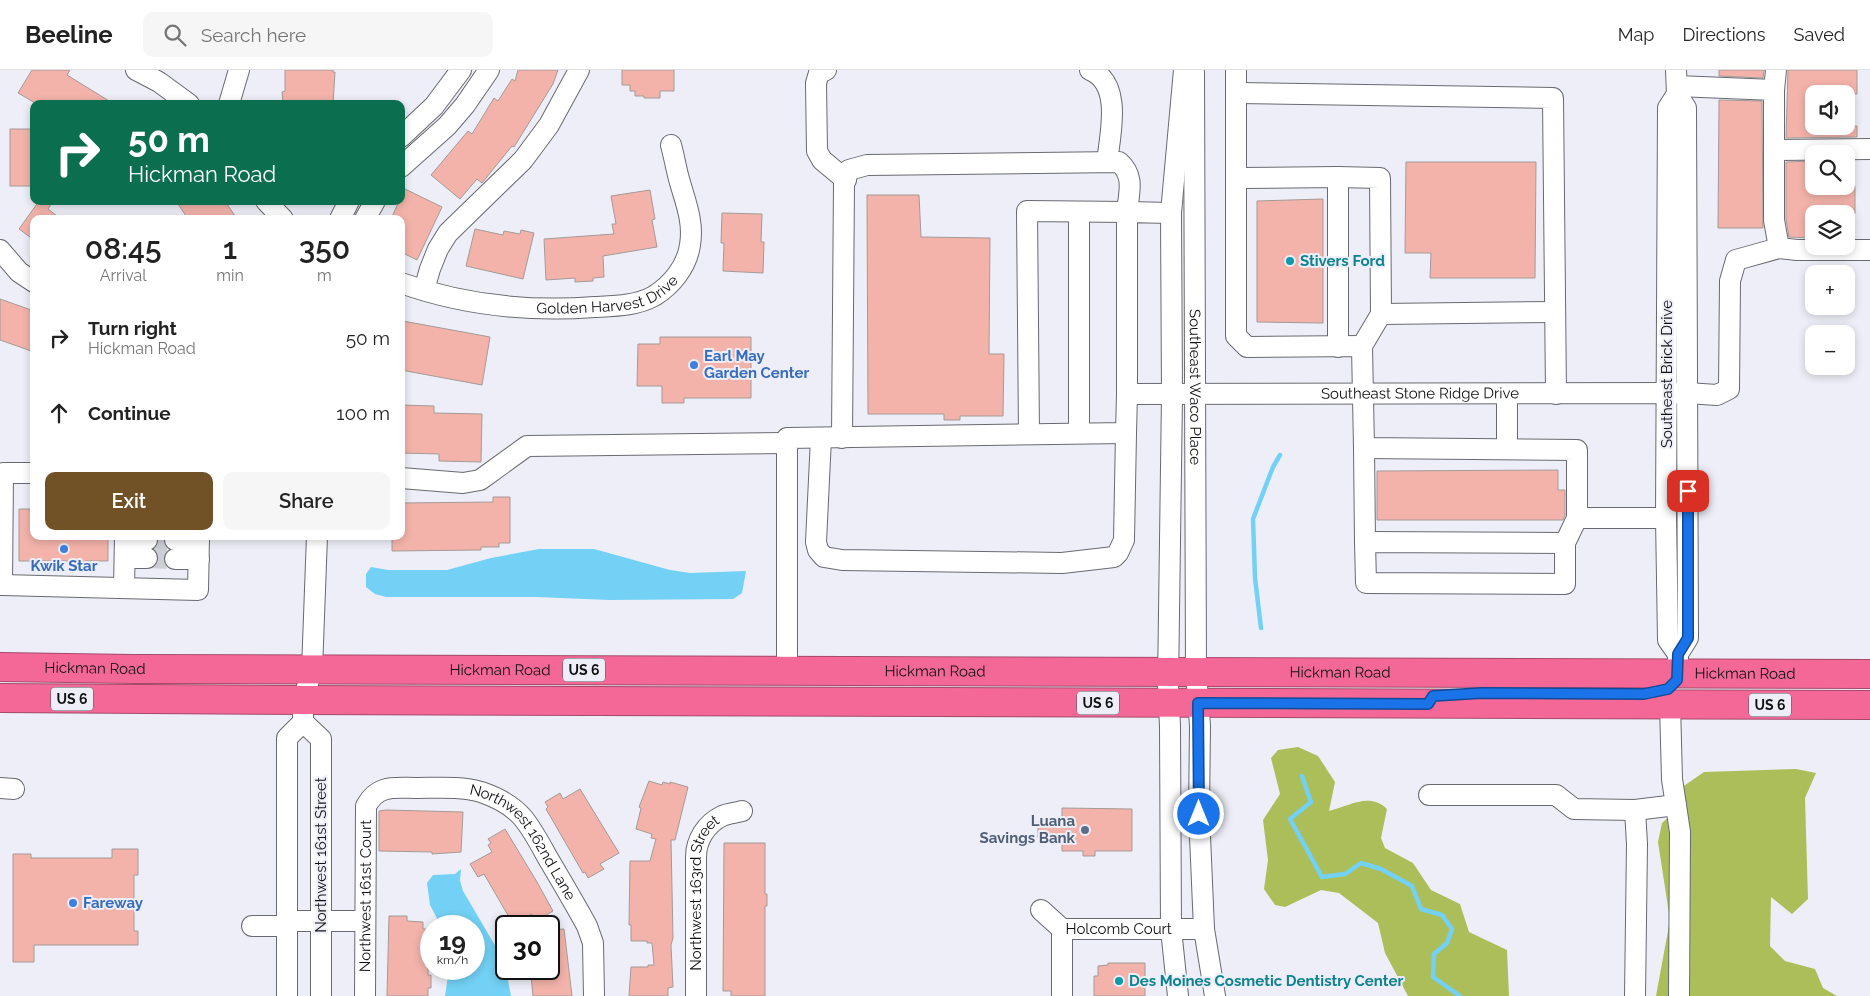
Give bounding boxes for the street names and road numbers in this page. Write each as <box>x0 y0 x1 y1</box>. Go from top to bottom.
street label: Golden Harvest Drive <box>536 271 682 318</box>
street label: Southeast Brick Drive <box>1658 300 1676 448</box>
street label: Southeast Waco Place <box>1186 309 1204 465</box>
street label: Southeast Stone Ridge Drive <box>1321 384 1519 403</box>
road number: US 6 <box>563 658 605 682</box>
street label: Hickman Road <box>44 659 146 678</box>
street label: Hickman Road <box>449 661 551 679</box>
street label: Hickman Road <box>884 662 986 680</box>
street label: Hickman Road <box>1289 663 1391 682</box>
street label: Hickman Road <box>1694 664 1796 683</box>
road number: US 6 <box>51 688 93 710</box>
road number: US 6 <box>1077 692 1119 714</box>
road number: US 6 <box>1749 694 1791 716</box>
street label: Northwest 161st Street <box>312 777 330 933</box>
street label: Northwest 162nd Lane <box>468 781 580 904</box>
street label: Northwest 163rd Street <box>687 811 723 971</box>
street label: Northwest 161st Court <box>356 820 375 972</box>
street label: Holcomb Court <box>1065 920 1172 938</box>

